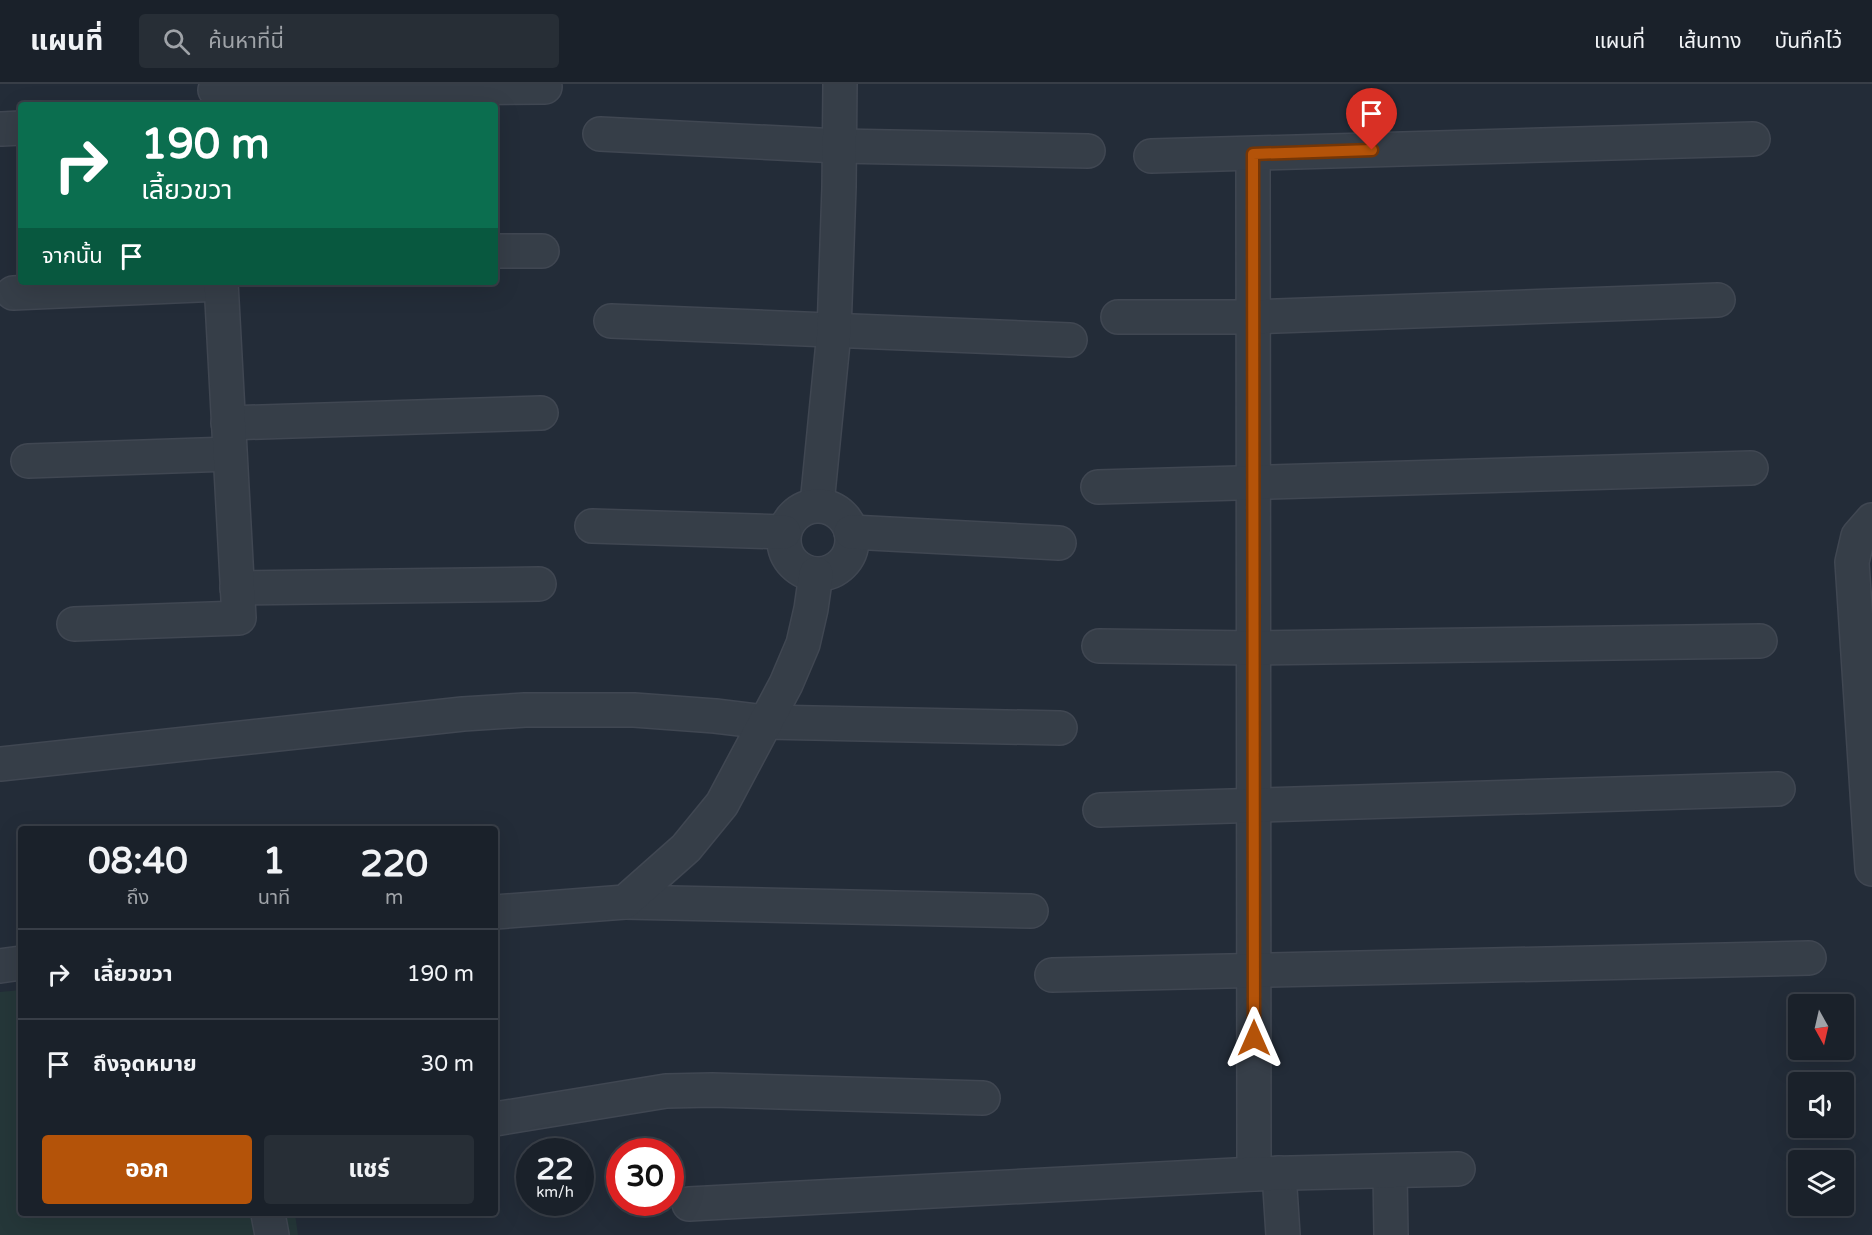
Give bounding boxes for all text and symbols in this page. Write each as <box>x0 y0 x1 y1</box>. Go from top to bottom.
search box <box>139 14 559 68</box>
text: แผนที่ <box>30 24 103 58</box>
icon: search <box>160 25 193 58</box>
text: ค้นหาที่นี่ <box>208 28 284 54</box>
text: แผนที่ <box>1594 29 1645 54</box>
text: เส้นทาง <box>1678 29 1742 54</box>
text: บันทึกไว้ <box>1775 29 1842 54</box>
pin <box>1346 88 1397 150</box>
icon: arrive <box>1355 97 1388 130</box>
text: 190 m <box>141 119 270 170</box>
icon: right <box>42 126 120 204</box>
text: เลี้ยวขวา <box>141 174 232 207</box>
icon: arrive <box>115 240 148 273</box>
text: จากนั้น <box>42 243 103 269</box>
text: 08:40 <box>88 840 188 883</box>
text: 1 <box>263 840 285 883</box>
text: 220 <box>360 843 428 886</box>
text: ถึง <box>126 886 149 910</box>
text: นาที <box>258 886 290 910</box>
text: m <box>385 886 403 910</box>
icon: right <box>42 958 75 991</box>
text: เลี้ยวขวา <box>93 961 173 987</box>
text: 190 m <box>407 961 474 987</box>
north arrow <box>1788 994 1854 1060</box>
map controls <box>1788 994 1854 1216</box>
position arrow <box>1222 1006 1286 1070</box>
icon: arrive <box>42 1048 75 1081</box>
text: ถึงจุดหมาย <box>93 1051 197 1077</box>
text: 30 m <box>420 1051 474 1077</box>
button: sound <box>1788 1072 1854 1138</box>
button: ออก <box>42 1135 252 1204</box>
button: แชร์ <box>264 1135 474 1204</box>
speed limit sign: 30 <box>606 1138 684 1216</box>
button: layers <box>1788 1150 1854 1216</box>
text: 22 <box>536 1151 574 1188</box>
text: km/h <box>536 1183 574 1201</box>

